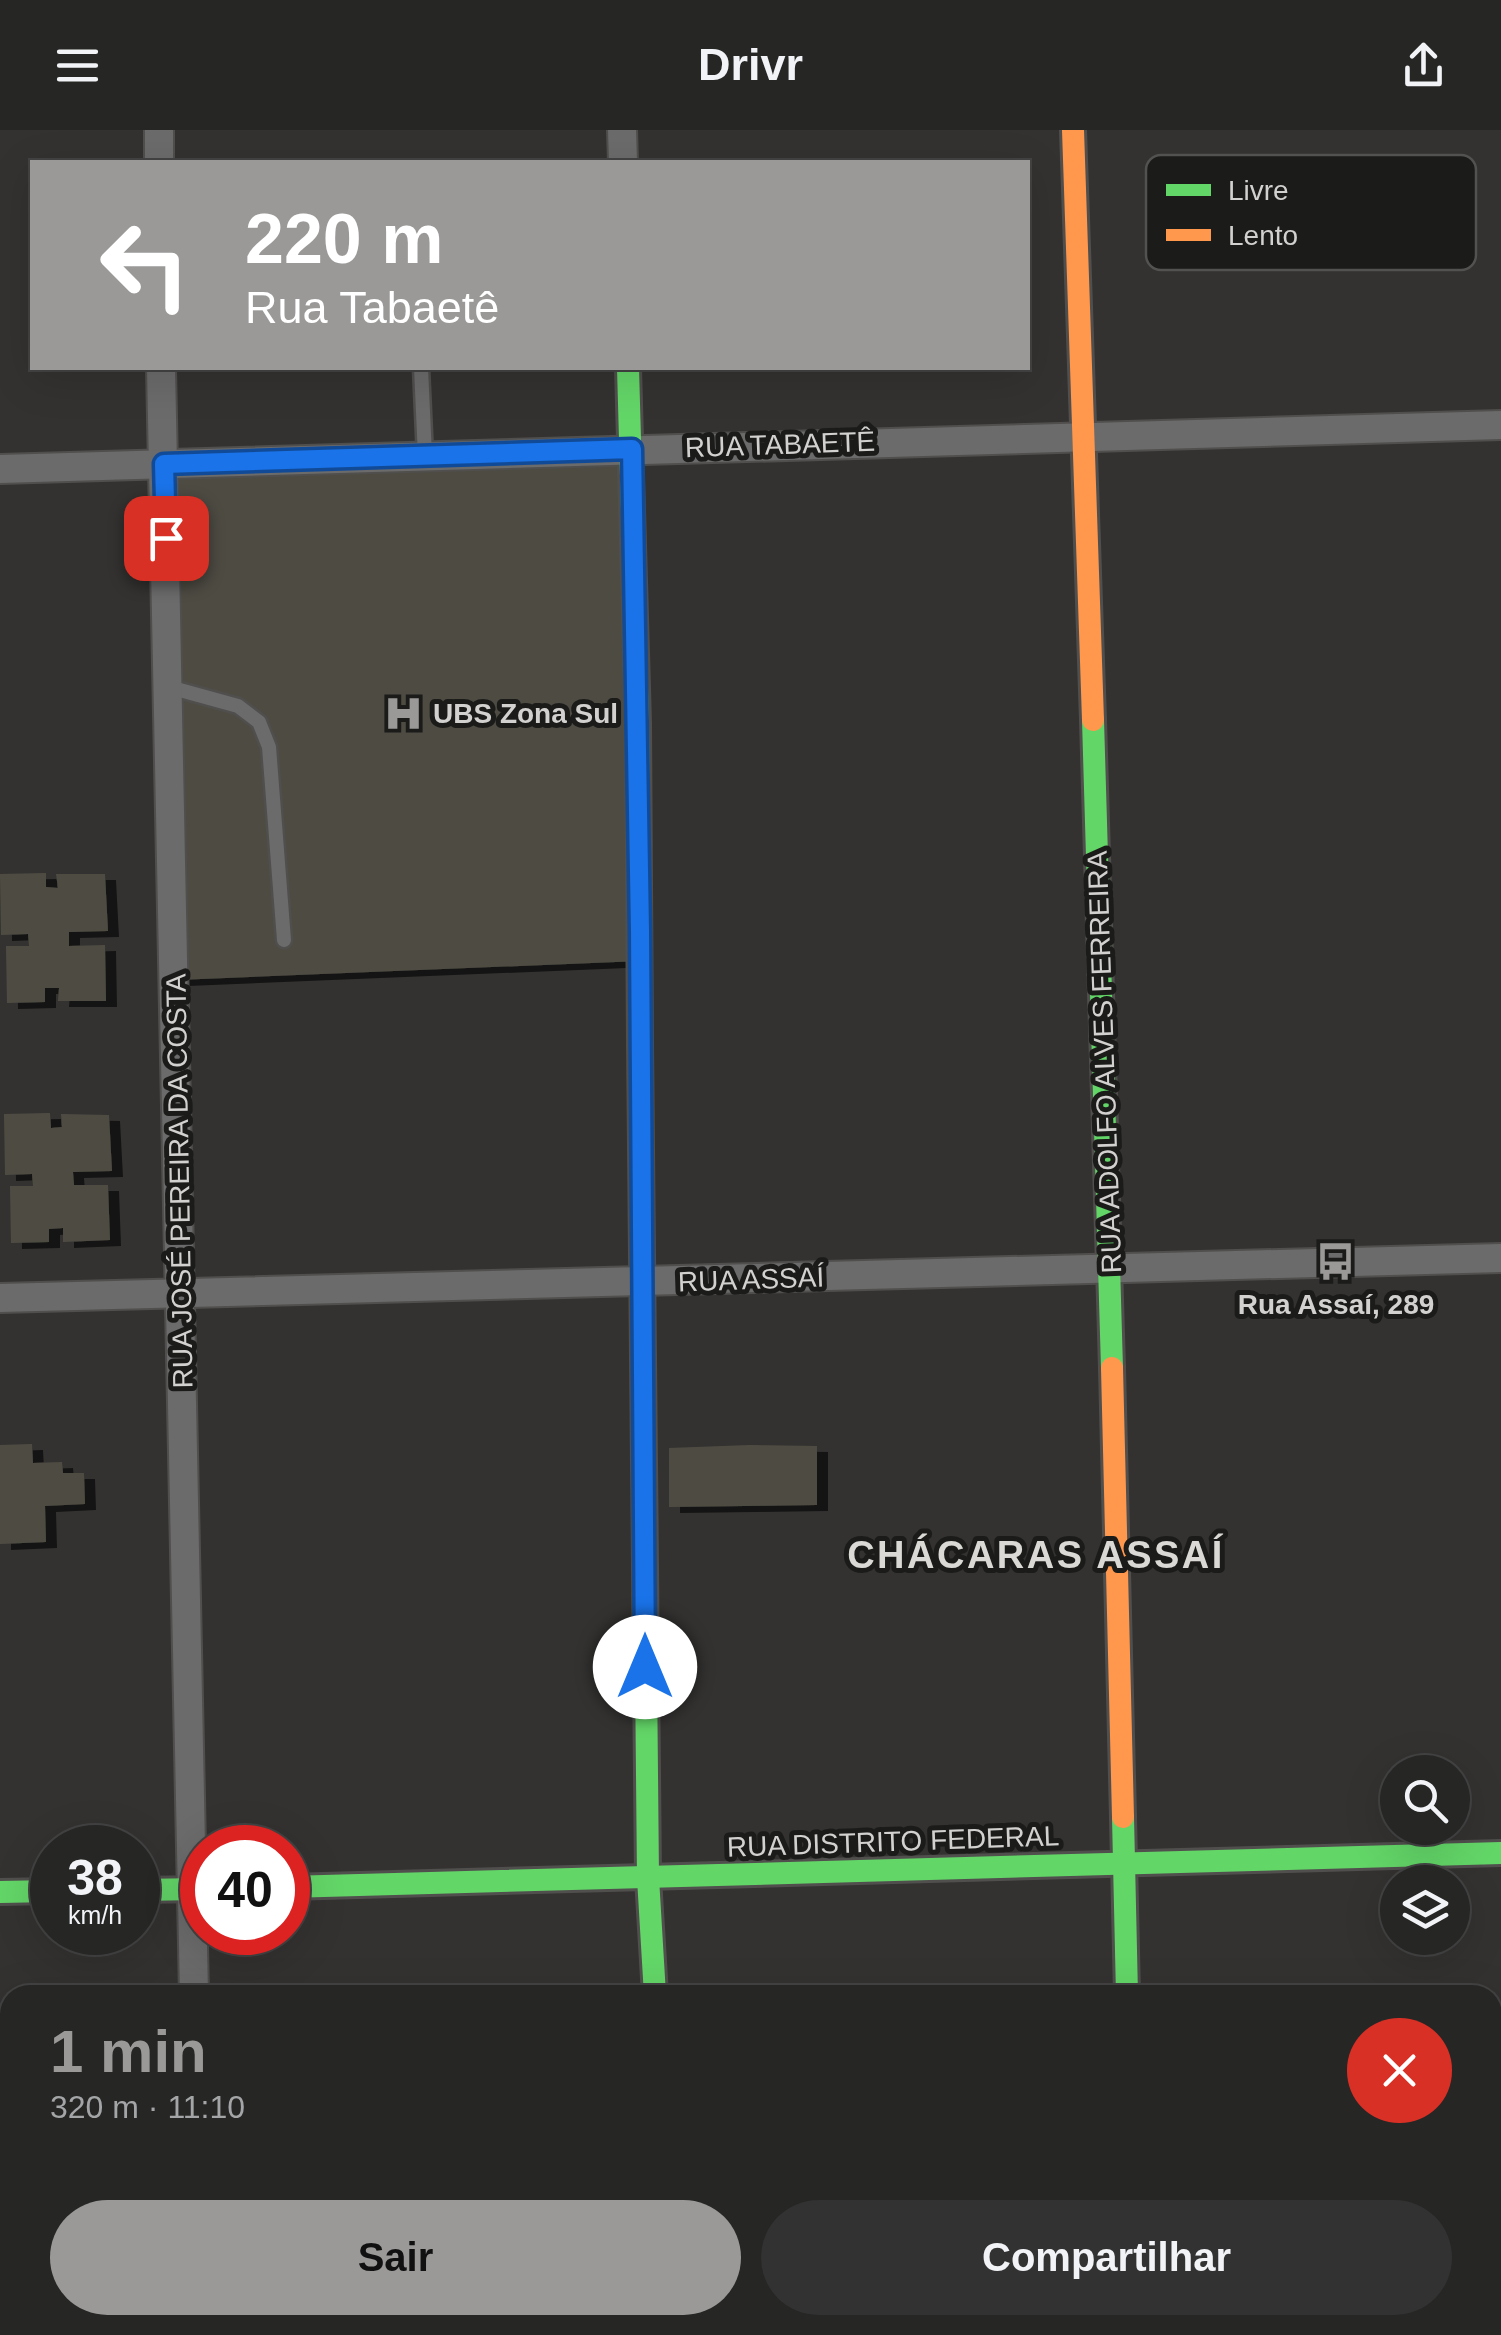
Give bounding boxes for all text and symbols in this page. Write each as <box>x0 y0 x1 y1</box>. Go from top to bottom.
icon: menu <box>50 38 105 93</box>
icon: share <box>1396 38 1451 93</box>
text: Drivr <box>698 39 803 90</box>
legend <box>1146 155 1476 270</box>
text: Livre <box>1228 175 1289 206</box>
icon: left <box>80 200 210 330</box>
text: 220 m <box>245 200 443 278</box>
text: Lento <box>1228 220 1298 251</box>
text: Rua Tabaetê <box>245 282 499 333</box>
street label: RUA TABAETÊ <box>684 426 876 463</box>
pin <box>124 496 209 581</box>
icon: arrive <box>139 511 194 566</box>
hospital icon: UBS Zona Sul <box>382 692 424 734</box>
place label: UBS Zona Sul <box>433 698 618 729</box>
street label: RUA ADOLFO ALVES FERREIRA <box>1082 850 1127 1274</box>
street label: RUA JOSÉ PEREIRA DA COSTA <box>160 973 199 1389</box>
bus stop icon: Rua Assaí, 289 <box>1315 1241 1357 1283</box>
street label: RUA ASSAÍ <box>677 1261 825 1298</box>
place label: Rua Assaí, 289 <box>1238 1289 1434 1320</box>
district label: CHÁCARAS ASSAÍ <box>847 1533 1225 1576</box>
position arrow <box>593 1615 697 1719</box>
map controls <box>1380 1755 1470 1955</box>
button: search <box>1380 1755 1470 1845</box>
street label: RUA DISTRITO FEDERAL <box>726 1820 1060 1863</box>
speed limit sign: 40 <box>180 1825 310 1955</box>
text: 38 <box>67 1850 123 1906</box>
button: layers <box>1380 1865 1470 1955</box>
text: km/h <box>68 1901 122 1929</box>
text: 1 min <box>50 2018 207 2085</box>
button: close <box>1347 2018 1452 2123</box>
text: 320 m · 11:10 <box>50 2089 245 2125</box>
button: Sair <box>50 2200 741 2315</box>
button: Compartilhar <box>761 2200 1452 2315</box>

